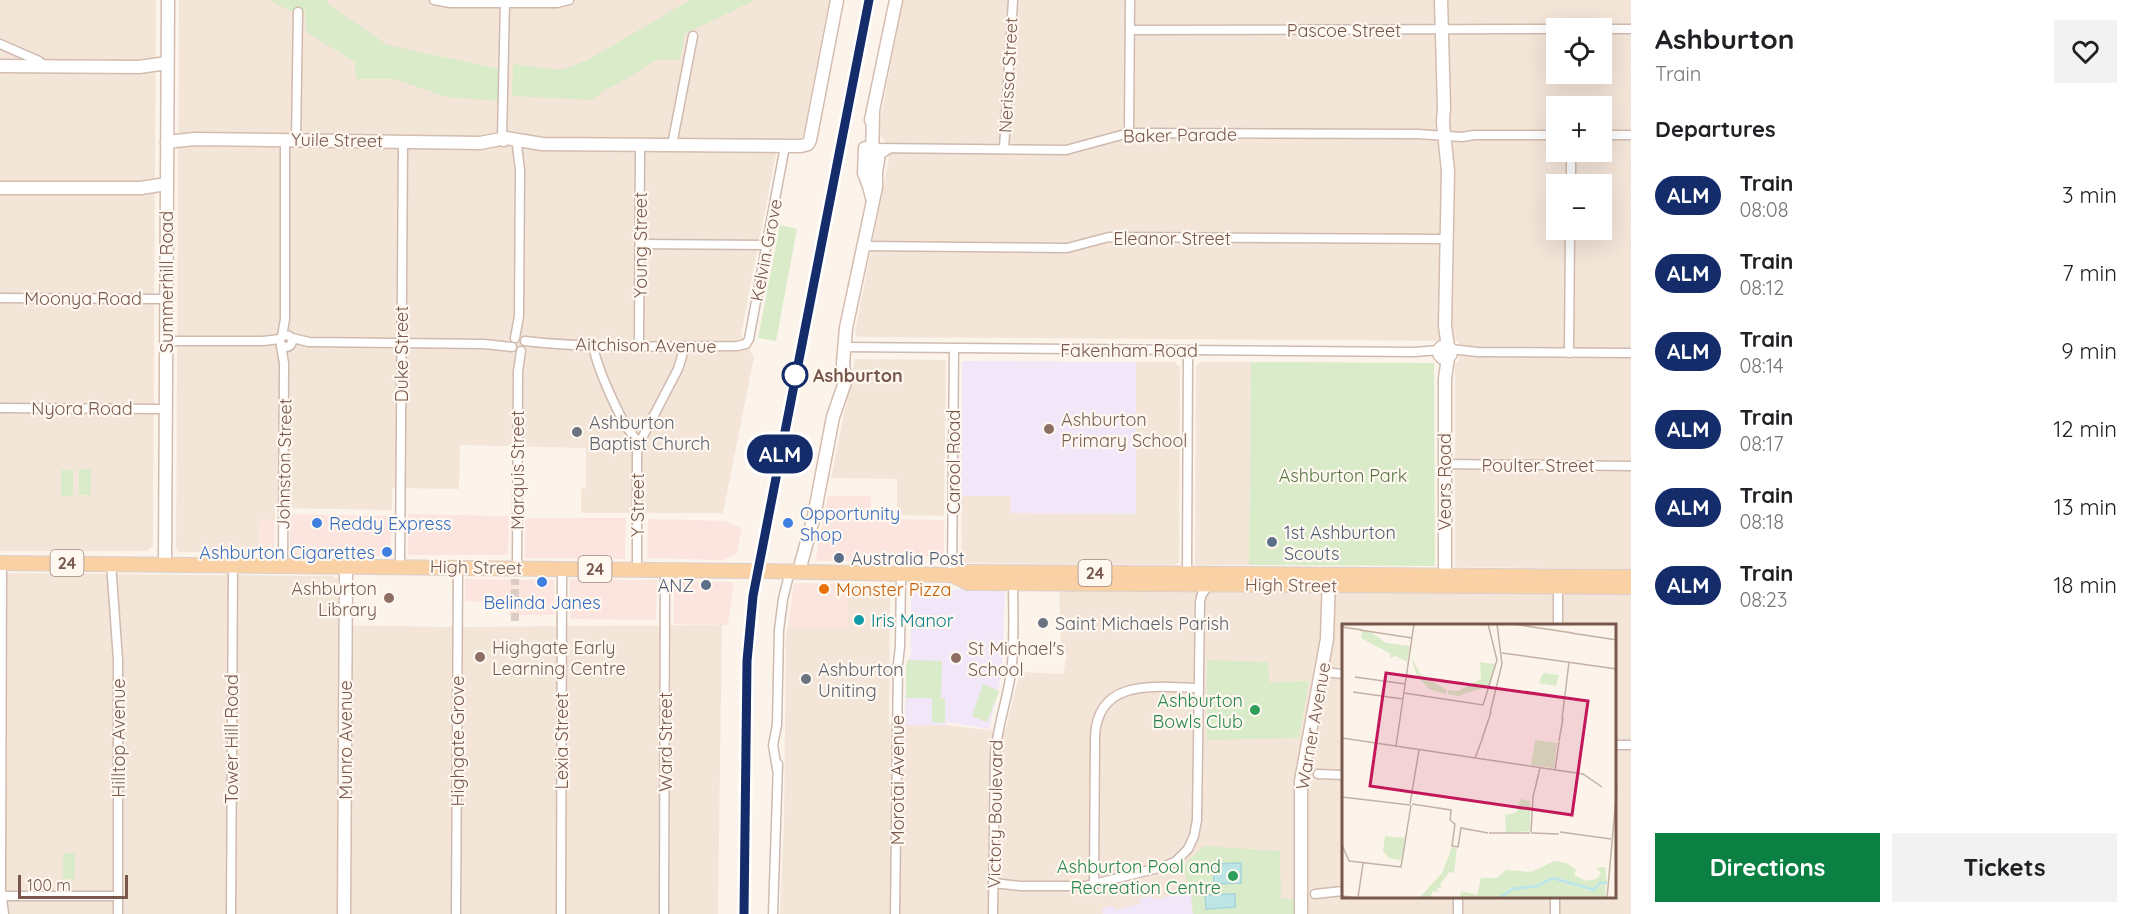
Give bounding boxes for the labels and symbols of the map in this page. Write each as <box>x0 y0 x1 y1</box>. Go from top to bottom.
street label: Nerissa Street <box>993 16 1023 134</box>
street label: Pascoe Street <box>1287 19 1401 42</box>
street label: Baker Parade <box>1123 123 1237 147</box>
street label: Yuile Street <box>291 128 383 152</box>
street label: Young Street <box>629 192 652 298</box>
street label: Kelvin Grove <box>745 197 787 303</box>
street label: Summerhill Road <box>155 211 178 353</box>
street label: Eleanor Street <box>1113 227 1231 250</box>
street label: Moonya Road <box>24 287 142 310</box>
street label: Duke Street <box>390 306 413 402</box>
street label: Aitchison Avenue <box>575 332 717 358</box>
street label: Fakenham Road <box>1060 339 1198 362</box>
marker: Ashburton <box>782 362 808 388</box>
place label: Ashburton <box>813 364 903 387</box>
street label: Nyora Road <box>31 397 133 420</box>
street label: Johnston Street <box>271 398 297 530</box>
place label: Ashburton Primary School <box>1061 408 1187 452</box>
street label: Marquis Street <box>506 410 529 530</box>
street label: Carool Road <box>942 410 965 514</box>
place label: Ashburton Baptist Church <box>589 411 710 455</box>
marker: Ashburton Primary School <box>1042 422 1056 436</box>
marker: Ashburton Baptist Church <box>570 425 584 439</box>
street label: Vears Road <box>1433 433 1456 531</box>
line badge: ALM <box>746 434 814 474</box>
street label: Poulter Street <box>1482 454 1594 477</box>
park label: Ashburton Park <box>1279 464 1407 487</box>
street label: Y Street <box>626 473 649 537</box>
place label: Opportunity Shop <box>800 502 900 546</box>
place label: Reddy Express <box>329 512 452 535</box>
marker: Reddy Express <box>310 516 324 530</box>
marker: Opportunity Shop <box>781 516 795 530</box>
place label: 1st Ashburton Scouts <box>1284 521 1396 565</box>
marker: 1st Ashburton Scouts <box>1265 535 1279 549</box>
place label: Ashburton Cigarettes <box>199 541 375 564</box>
marker: Ashburton Cigarettes <box>380 545 394 559</box>
place label: Australia Post <box>851 547 965 570</box>
road number: 24 <box>50 550 84 576</box>
marker: Australia Post <box>832 551 846 565</box>
street label: High Street <box>430 555 522 579</box>
road number: 24 <box>578 556 612 582</box>
road number: 24 <box>1078 560 1112 586</box>
street label: High Street <box>1245 573 1337 597</box>
place label: ANZ <box>658 574 694 597</box>
marker: Belinda Janes <box>535 575 549 589</box>
place label: Ashburton Library <box>291 577 377 621</box>
marker: ANZ <box>699 578 713 592</box>
place label: Monster Pizza <box>836 578 951 601</box>
marker: Monster Pizza <box>817 582 831 596</box>
marker: Ashburton Library <box>382 591 396 605</box>
place label: Belinda Janes <box>483 591 601 614</box>
place label: Iris Manor <box>871 609 954 632</box>
place label: Saint Michaels Parish <box>1055 612 1229 635</box>
marker: Iris Manor <box>852 613 866 627</box>
marker: Saint Michaels Parish <box>1036 616 1050 630</box>
inset map <box>1342 624 1616 899</box>
place label: Highgate Early Learning Centre <box>492 636 626 680</box>
place label: St Michael's School <box>968 637 1065 681</box>
marker: Highgate Early Learning Centre <box>473 650 487 664</box>
marker: St Michael's School <box>949 651 963 665</box>
place label: Ashburton Uniting <box>818 658 904 702</box>
street label: Warner Avenue <box>1290 660 1336 792</box>
marker: Ashburton Uniting <box>799 672 813 686</box>
street label: Tower Hill Road <box>220 674 243 804</box>
street label: Highgate Grove <box>446 676 469 806</box>
street label: Hilltop Avenue <box>107 678 130 798</box>
street label: Munro Avenue <box>334 680 357 800</box>
place label: Ashburton Bowls Club <box>1152 689 1243 733</box>
street label: Lexia Street <box>550 692 573 790</box>
street label: Ward Street <box>654 692 677 792</box>
marker: Ashburton Bowls Club <box>1248 703 1262 717</box>
street label: Morotai Avenue <box>886 715 909 845</box>
street label: Victory Boulevard <box>982 739 1008 889</box>
place label: Ashburton Pool and Recreation Centre <box>1057 855 1221 899</box>
marker: Ashburton Pool and Recreation Centre <box>1226 869 1240 883</box>
scale bar <box>18 872 128 900</box>

